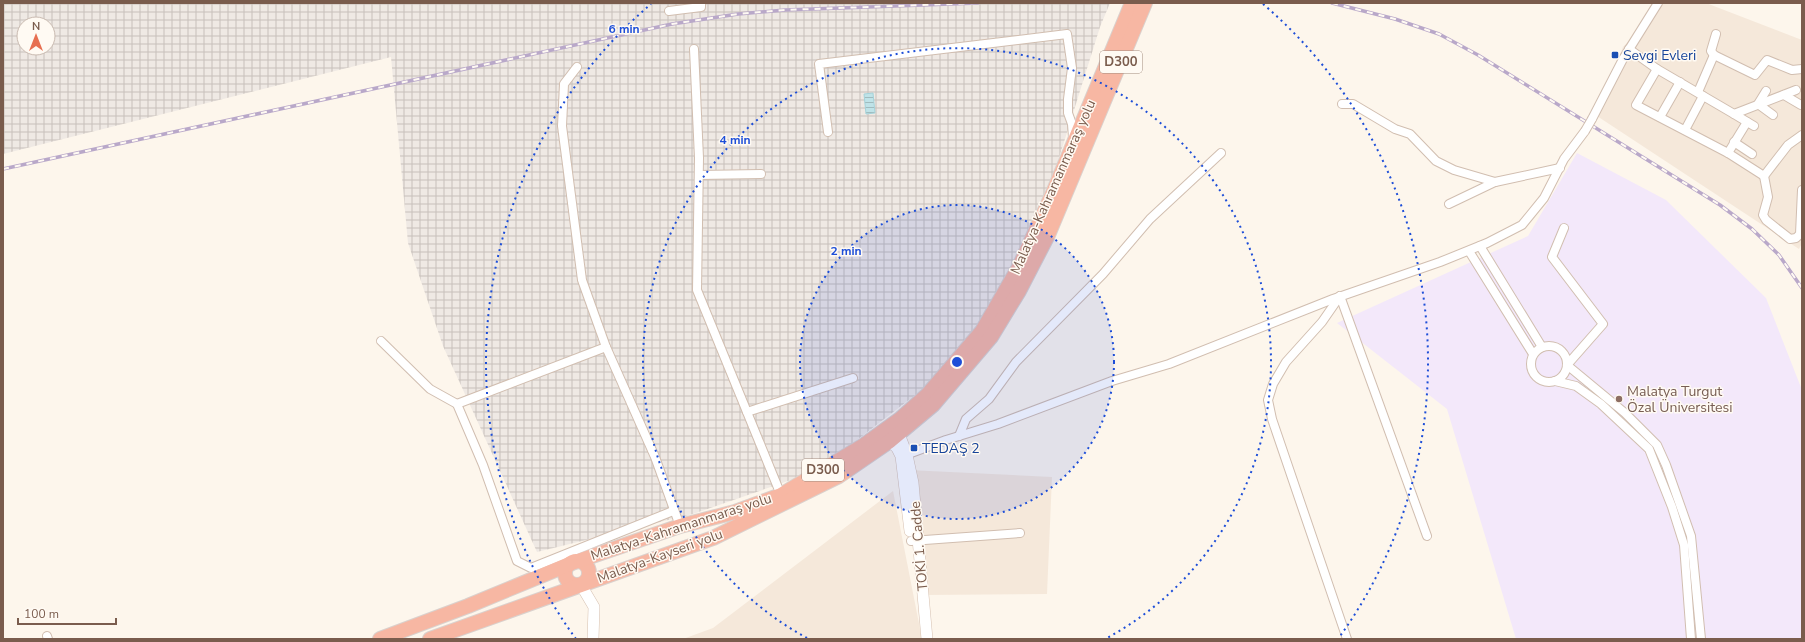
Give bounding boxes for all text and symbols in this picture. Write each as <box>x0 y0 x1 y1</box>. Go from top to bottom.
north arrow <box>16 16 56 56</box>
text: N <box>32 19 40 34</box>
text: 6 min <box>608 21 640 37</box>
place label: Sevgi Evleri <box>1623 46 1696 65</box>
marker: Sevgi Evleri <box>1610 50 1620 60</box>
road number: D300 <box>1100 51 1142 73</box>
street label: Malatya-Kahramanmaraş yolu <box>1006 97 1100 277</box>
text: 4 min <box>719 132 751 148</box>
text: 2 min <box>830 243 862 259</box>
centre of rings <box>950 355 964 369</box>
place label: Malatya Turgut Özal Üniversitesi <box>1627 382 1732 417</box>
marker: Malatya Turgut Özal Üniversitesi <box>1614 394 1624 404</box>
place label: TEDAŞ 2 <box>922 439 980 458</box>
marker: TEDAŞ 2 <box>909 443 919 453</box>
road number: D300 <box>802 459 844 481</box>
street label: Malatya-Kahramanmaraş yolu <box>588 489 774 565</box>
street label: TOKİ 1. Cadde <box>906 500 932 592</box>
street label: Malatya-Kayseri yolu <box>595 524 725 588</box>
scale bar <box>18 600 116 626</box>
text: 100 m <box>24 606 59 622</box>

